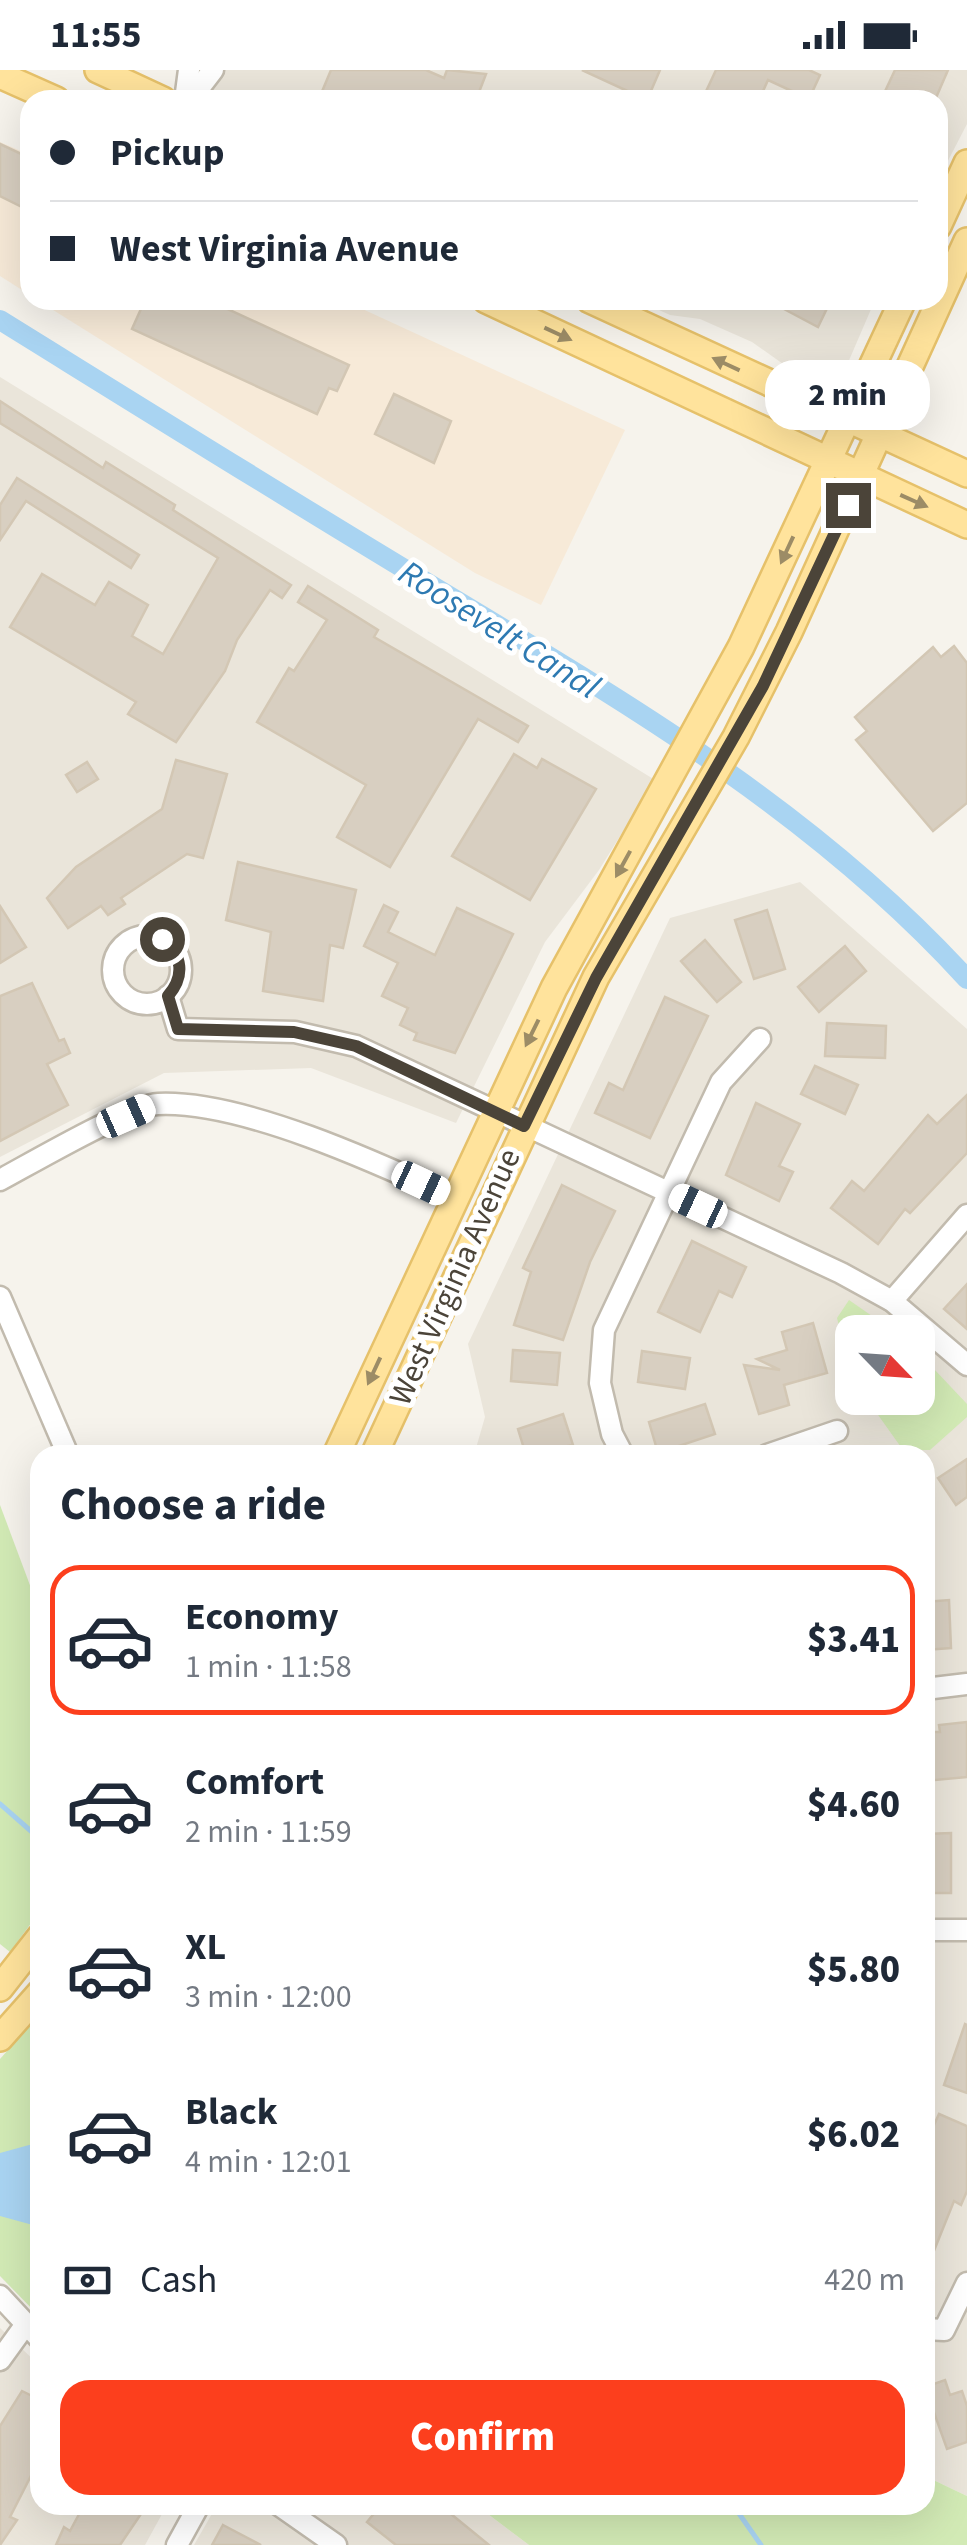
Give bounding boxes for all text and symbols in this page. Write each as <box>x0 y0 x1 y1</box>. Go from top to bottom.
text: 11:55 <box>50 8 142 62</box>
text: Pickup <box>110 126 224 180</box>
text: West Virginia Avenue <box>110 222 459 276</box>
one-way arrow <box>543 325 572 342</box>
one-way arrow <box>711 355 740 372</box>
callout: 2 min <box>766 360 930 430</box>
text: 2 min <box>808 372 887 418</box>
route end <box>826 483 871 528</box>
one-way arrow <box>900 492 929 509</box>
one-way arrow <box>778 536 795 565</box>
water label: Roosevelt Canal <box>389 548 609 712</box>
one-way arrow <box>614 849 631 878</box>
route start <box>140 917 185 962</box>
one-way arrow <box>524 1019 541 1048</box>
car <box>92 1090 160 1142</box>
street label: West Virginia Avenue <box>378 1141 532 1413</box>
car <box>387 1157 455 1209</box>
car <box>664 1180 732 1232</box>
north arrow <box>835 1315 935 1415</box>
map controls <box>835 1315 935 1415</box>
one-way arrow <box>366 1357 383 1386</box>
text: Choose a ride <box>60 1473 326 1537</box>
text: Economy <box>185 1590 338 1644</box>
icon: car <box>65 1595 155 1685</box>
text: $3.41 <box>807 1613 900 1667</box>
text: 1 min · 11:58 <box>185 1644 352 1690</box>
text: Comfort <box>185 1755 324 1809</box>
icon: car <box>65 1760 155 1850</box>
text: $4.60 <box>807 1778 900 1832</box>
text: 2 min · 11:59 <box>185 1809 352 1855</box>
text: XL <box>185 1920 226 1974</box>
icon: car <box>65 1925 155 2015</box>
text: $5.80 <box>807 1943 900 1997</box>
text: 3 min · 12:00 <box>185 1974 352 2020</box>
text: Black <box>185 2085 278 2139</box>
icon: car <box>65 2090 155 2180</box>
text: $6.02 <box>807 2108 900 2162</box>
text: 4 min · 12:01 <box>185 2139 352 2185</box>
icon: cash <box>60 2253 115 2308</box>
text: Cash <box>140 2253 217 2307</box>
text: 420 m <box>824 2257 905 2303</box>
button: Confirm <box>60 2380 905 2495</box>

